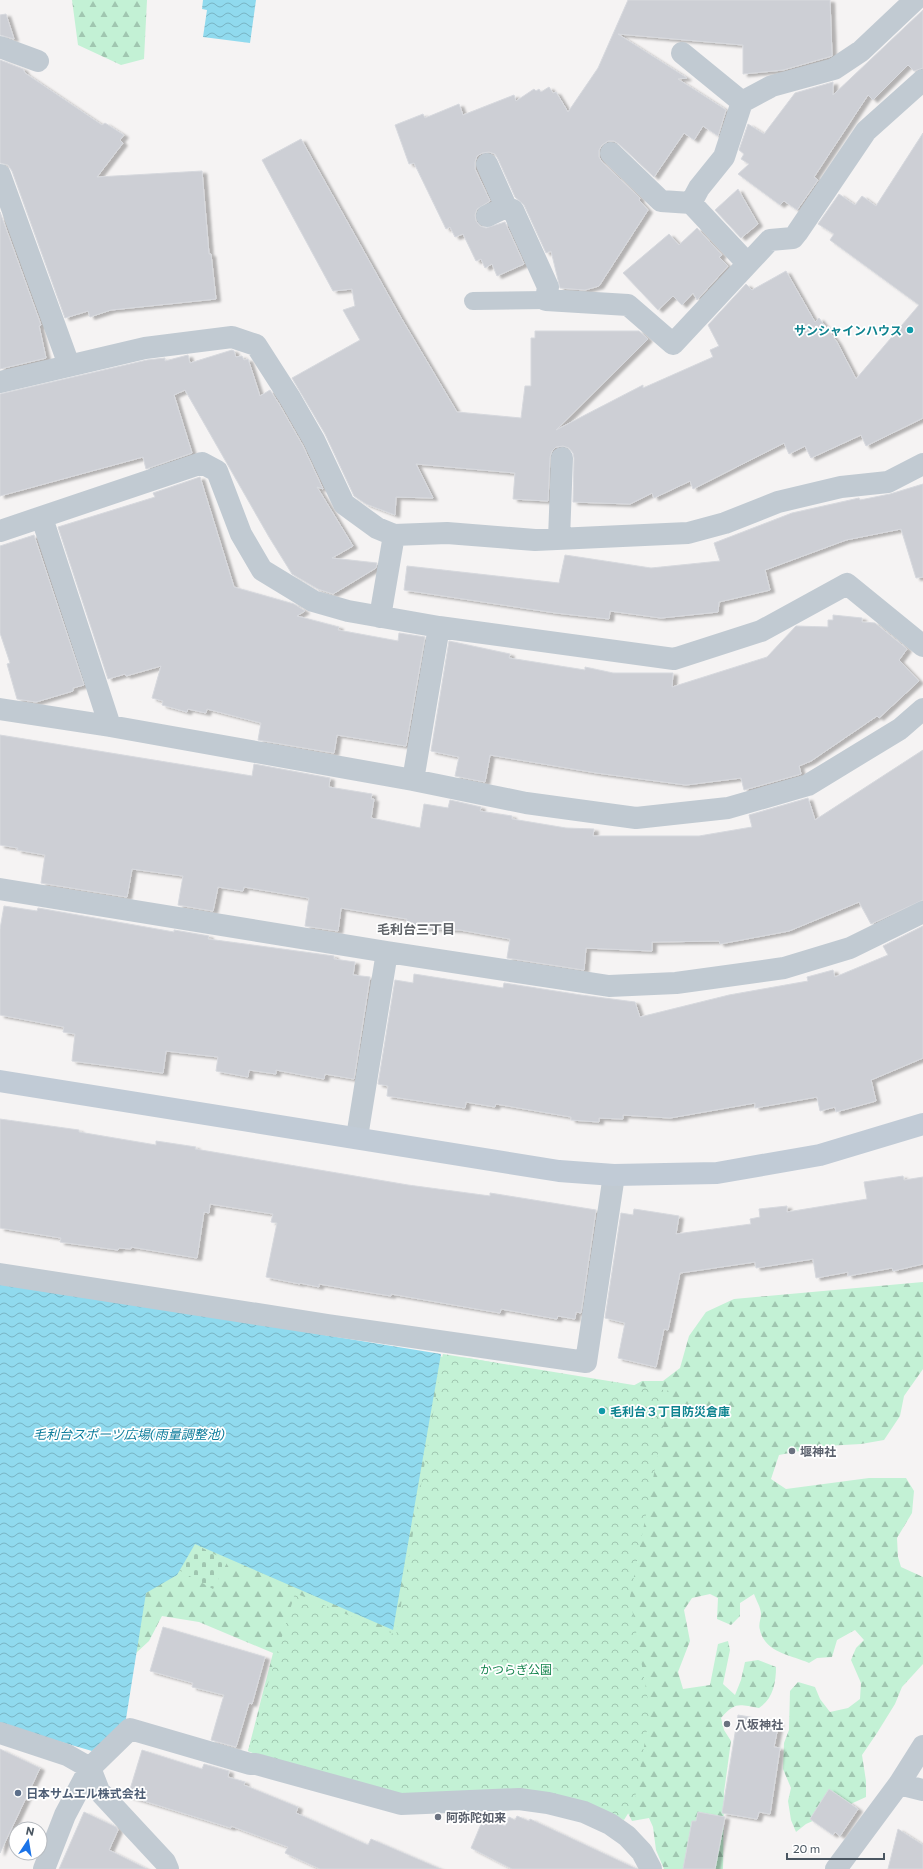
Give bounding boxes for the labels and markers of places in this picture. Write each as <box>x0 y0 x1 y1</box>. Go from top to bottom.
place label: サンシャインハウス <box>794 323 902 337</box>
marker: サンシャインハウス <box>905 325 915 335</box>
place label: 毛利台３丁目防災倉庫 <box>610 1404 730 1418</box>
marker: 毛利台３丁目防災倉庫 <box>597 1406 607 1416</box>
place label: 堰神社 <box>800 1444 836 1458</box>
marker: 堰神社 <box>787 1446 797 1456</box>
place label: 八坂神社 <box>735 1717 783 1731</box>
marker: 八坂神社 <box>722 1719 732 1729</box>
place label: 日本サムエル株式会社 <box>26 1786 146 1800</box>
marker: 日本サムエル株式会社 <box>13 1788 23 1798</box>
place label: 阿弥陀如来 <box>446 1810 506 1824</box>
marker: 阿弥陀如来 <box>433 1812 443 1822</box>

